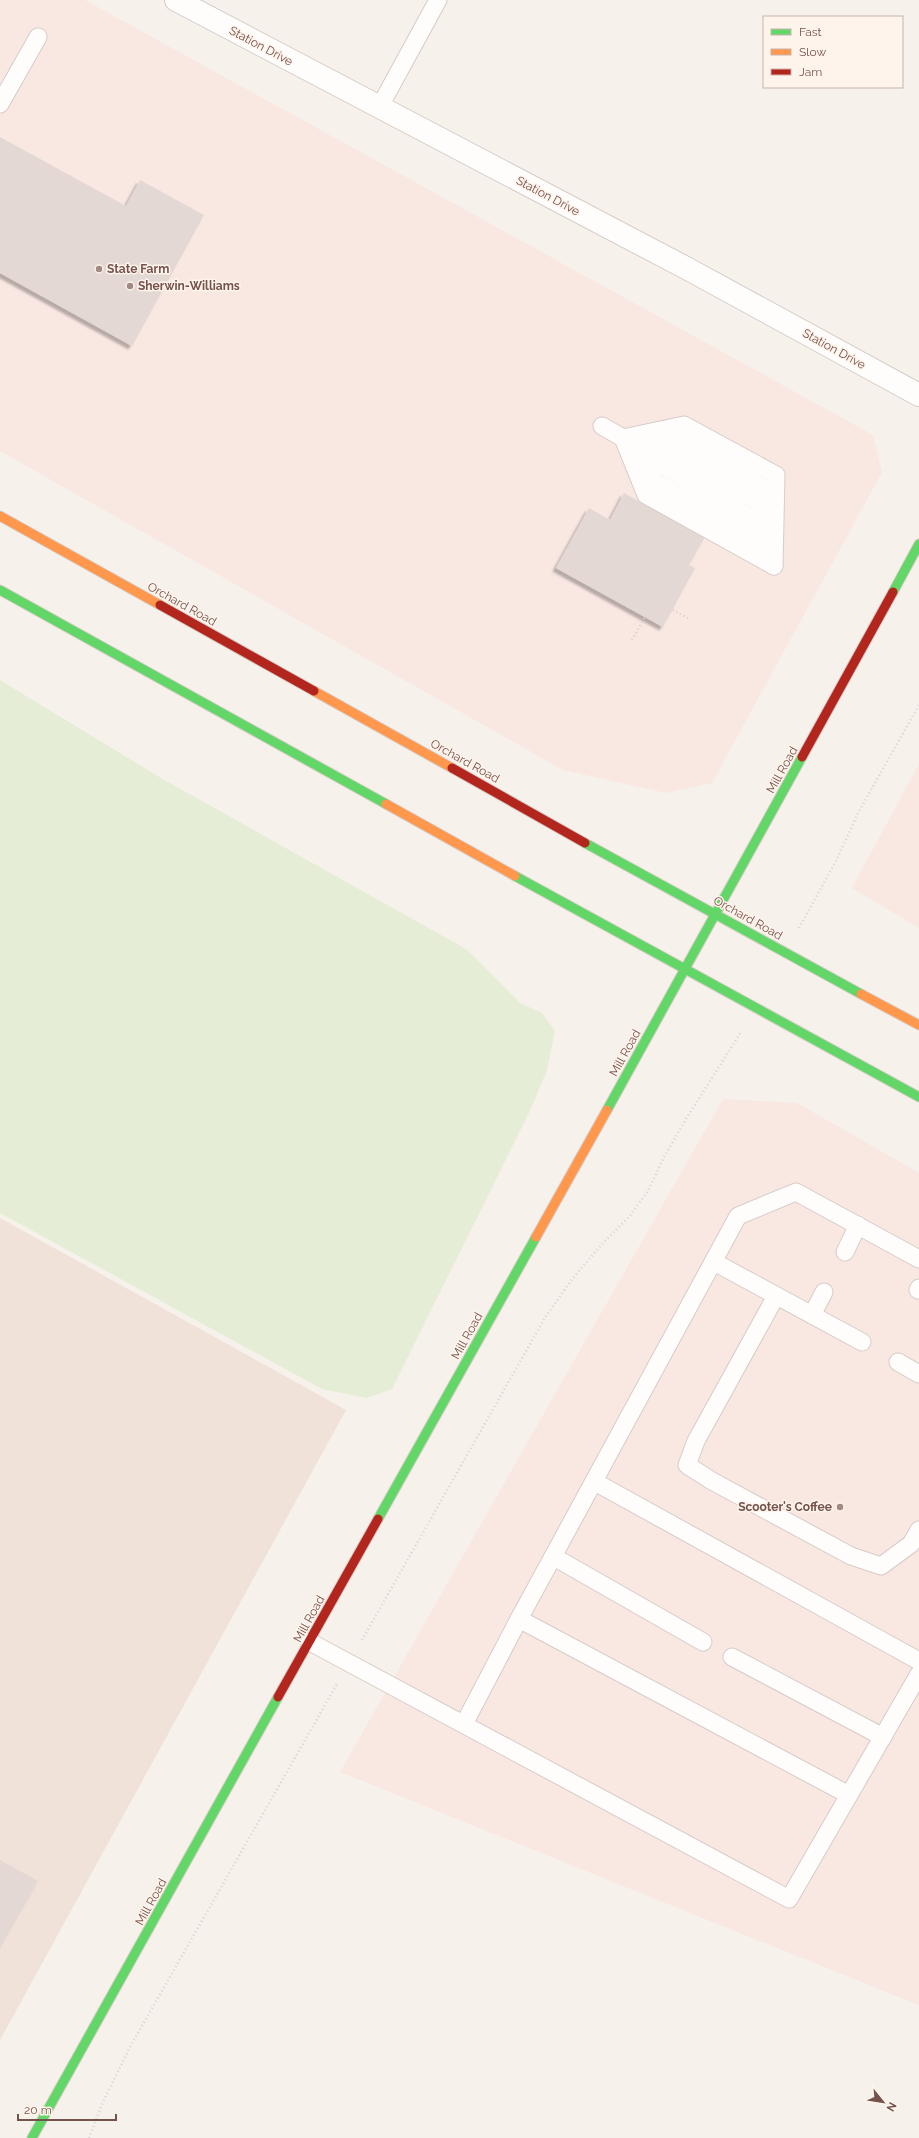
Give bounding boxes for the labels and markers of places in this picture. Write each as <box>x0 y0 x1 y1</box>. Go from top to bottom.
place label: State Farm <box>107 262 169 276</box>
marker: State Farm <box>94 264 104 274</box>
place label: Sherwin-Williams <box>138 279 240 293</box>
marker: Sherwin-Williams <box>125 281 135 291</box>
place label: Scooter's Coffee <box>738 1500 832 1514</box>
marker: Scooter's Coffee <box>835 1502 845 1512</box>

